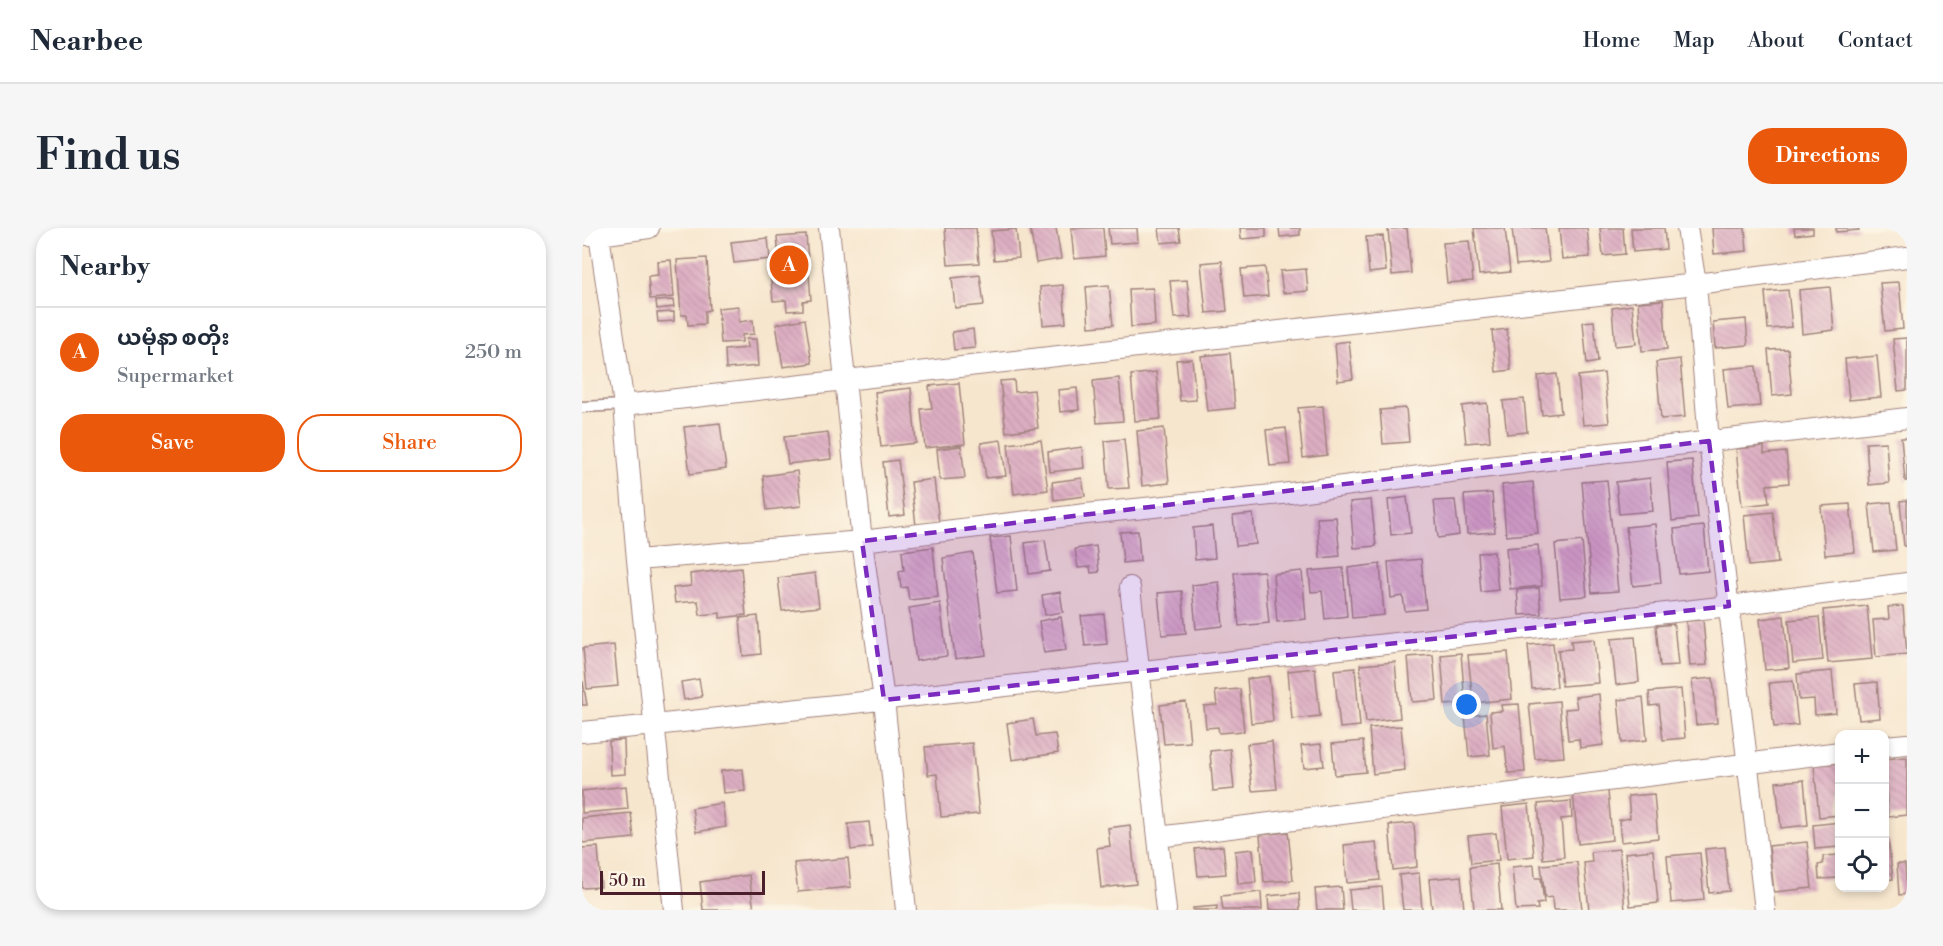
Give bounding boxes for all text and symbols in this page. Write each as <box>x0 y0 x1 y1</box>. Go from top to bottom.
text: Nearbee <box>30 24 143 59</box>
text: Home <box>1583 28 1640 54</box>
text: Map <box>1673 28 1715 54</box>
text: About <box>1748 28 1805 54</box>
text: Contact <box>1838 28 1913 54</box>
button: Directions <box>1748 128 1907 184</box>
text: Find us <box>36 130 180 183</box>
pin: A <box>770 243 808 288</box>
text: Nearby <box>60 251 150 283</box>
text: ယမုံနာ စတိုး <box>117 325 230 352</box>
text: A <box>72 340 87 365</box>
text: 250 m <box>465 340 522 365</box>
text: Supermarket <box>117 364 234 389</box>
button: Save <box>60 414 285 472</box>
button: Share <box>297 414 522 472</box>
your location <box>1452 690 1481 719</box>
map controls <box>1835 730 1889 892</box>
button: + <box>1835 730 1889 784</box>
button: − <box>1835 784 1889 838</box>
button: locate <box>1835 838 1889 892</box>
scale bar <box>600 868 765 896</box>
text: 50 m <box>609 871 646 891</box>

